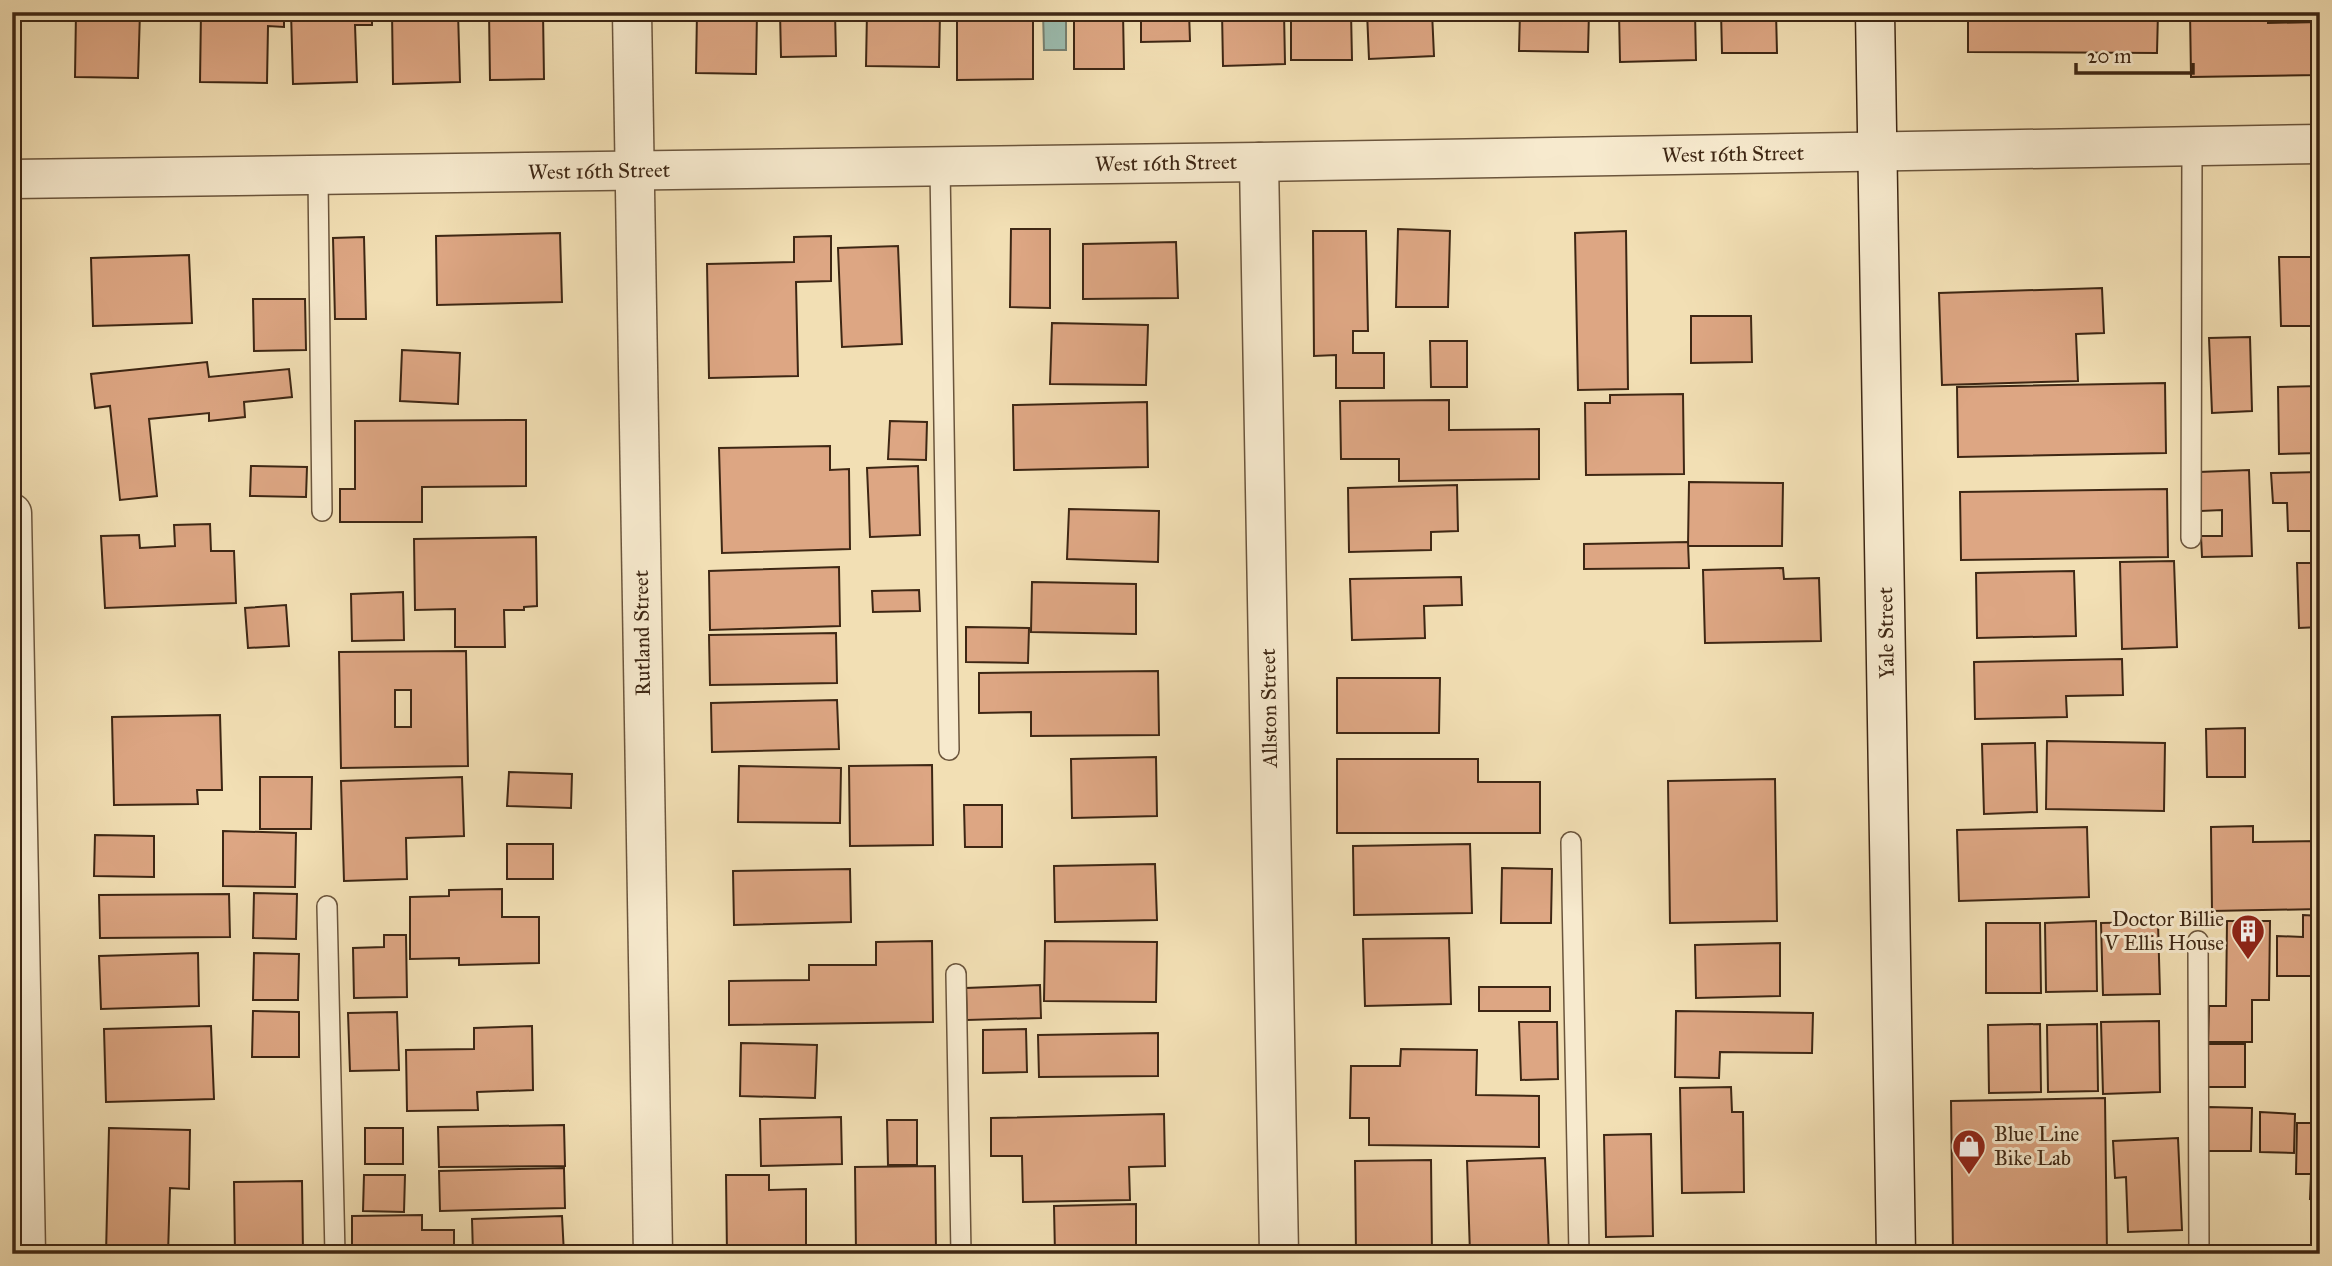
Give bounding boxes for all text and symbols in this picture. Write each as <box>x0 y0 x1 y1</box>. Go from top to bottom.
scale bar <box>2076 32 2194 76</box>
text: 20 m <box>2087 43 2132 69</box>
street label: West 16th Street <box>1662 140 1805 168</box>
street label: West 16th Street <box>1095 149 1238 177</box>
street label: West 16th Street <box>528 157 671 185</box>
street label: Rutland Street <box>628 569 656 696</box>
street label: Yale Street <box>1872 586 1900 679</box>
street label: Allston Street <box>1255 648 1283 769</box>
place label: Doctor Billie V Ellis House <box>2103 906 2224 956</box>
building icon: Doctor Billie V Ellis House <box>2229 912 2267 961</box>
place label: Blue Line Bike Lab <box>1994 1121 2080 1171</box>
shop icon: Blue Line Bike Lab <box>1950 1127 1988 1176</box>

